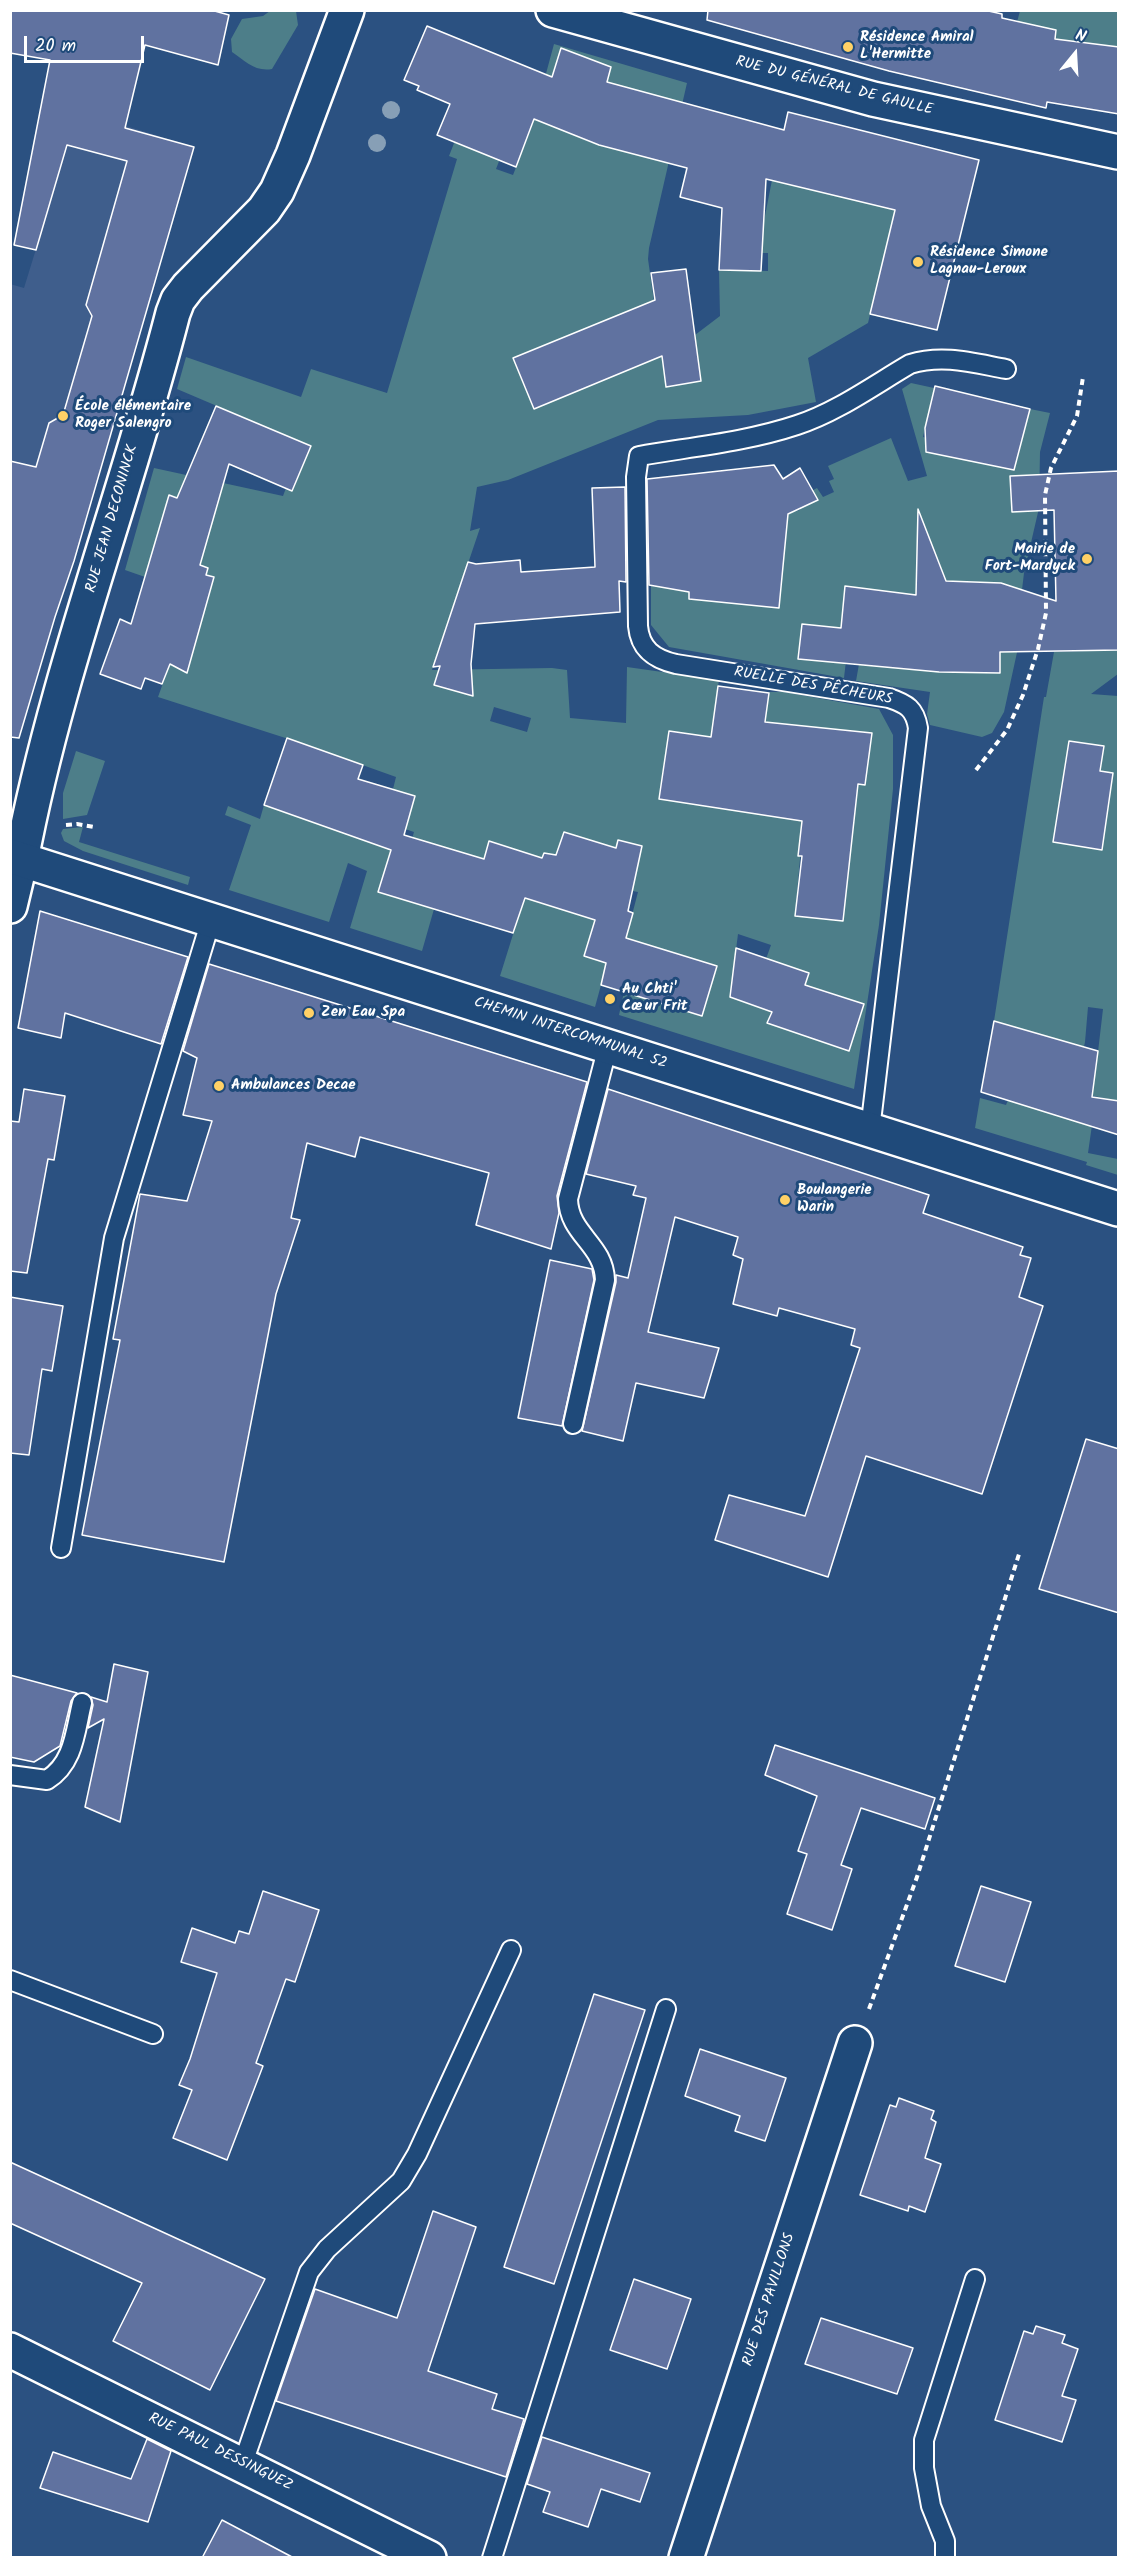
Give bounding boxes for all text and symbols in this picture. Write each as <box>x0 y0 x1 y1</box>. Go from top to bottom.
text: N <box>1072 23 1089 50</box>
scale bar <box>27 24 147 62</box>
north arrow <box>1045 24 1105 84</box>
place label: Résidence Amiral L'Hermitte <box>860 29 974 64</box>
text: 20 m <box>35 32 76 61</box>
marker: Résidence Amiral L'Hermitte <box>841 40 855 54</box>
street label: RUE DU GÉNÉRAL DE GAULLE <box>733 54 935 120</box>
place label: Résidence Simone Lagnau-Leroux <box>930 244 1048 279</box>
marker: Résidence Simone Lagnau-Leroux <box>911 255 925 269</box>
place label: École élémentaire Roger Salengro <box>75 398 191 433</box>
marker: École élémentaire Roger Salengro <box>56 409 70 423</box>
street label: RUE JEAN DECONINCK <box>83 443 143 595</box>
place label: Mairie de Fort-Mardyck <box>985 541 1075 576</box>
marker: Mairie de Fort-Mardyck <box>1080 552 1094 566</box>
street label: RUELLE DES PÊCHEURS <box>732 664 894 710</box>
place label: Au Chti' Cœur Frit <box>622 981 688 1016</box>
marker: Au Chti' Cœur Frit <box>603 992 617 1006</box>
street label: CHEMIN INTERCOMMUNAL 52 <box>471 994 669 1074</box>
place label: Zen Eau Spa <box>321 1004 405 1022</box>
marker: Zen Eau Spa <box>302 1006 316 1020</box>
place label: Ambulances Decae <box>231 1077 356 1095</box>
marker: Ambulances Decae <box>212 1079 226 1093</box>
place label: Boulangerie Warin <box>797 1182 872 1217</box>
marker: Boulangerie Warin <box>778 1193 792 1207</box>
street label: RUE DES PAVILLONS <box>740 2231 800 2369</box>
street label: RUE PAUL DESSINGUEZ <box>145 2410 295 2496</box>

